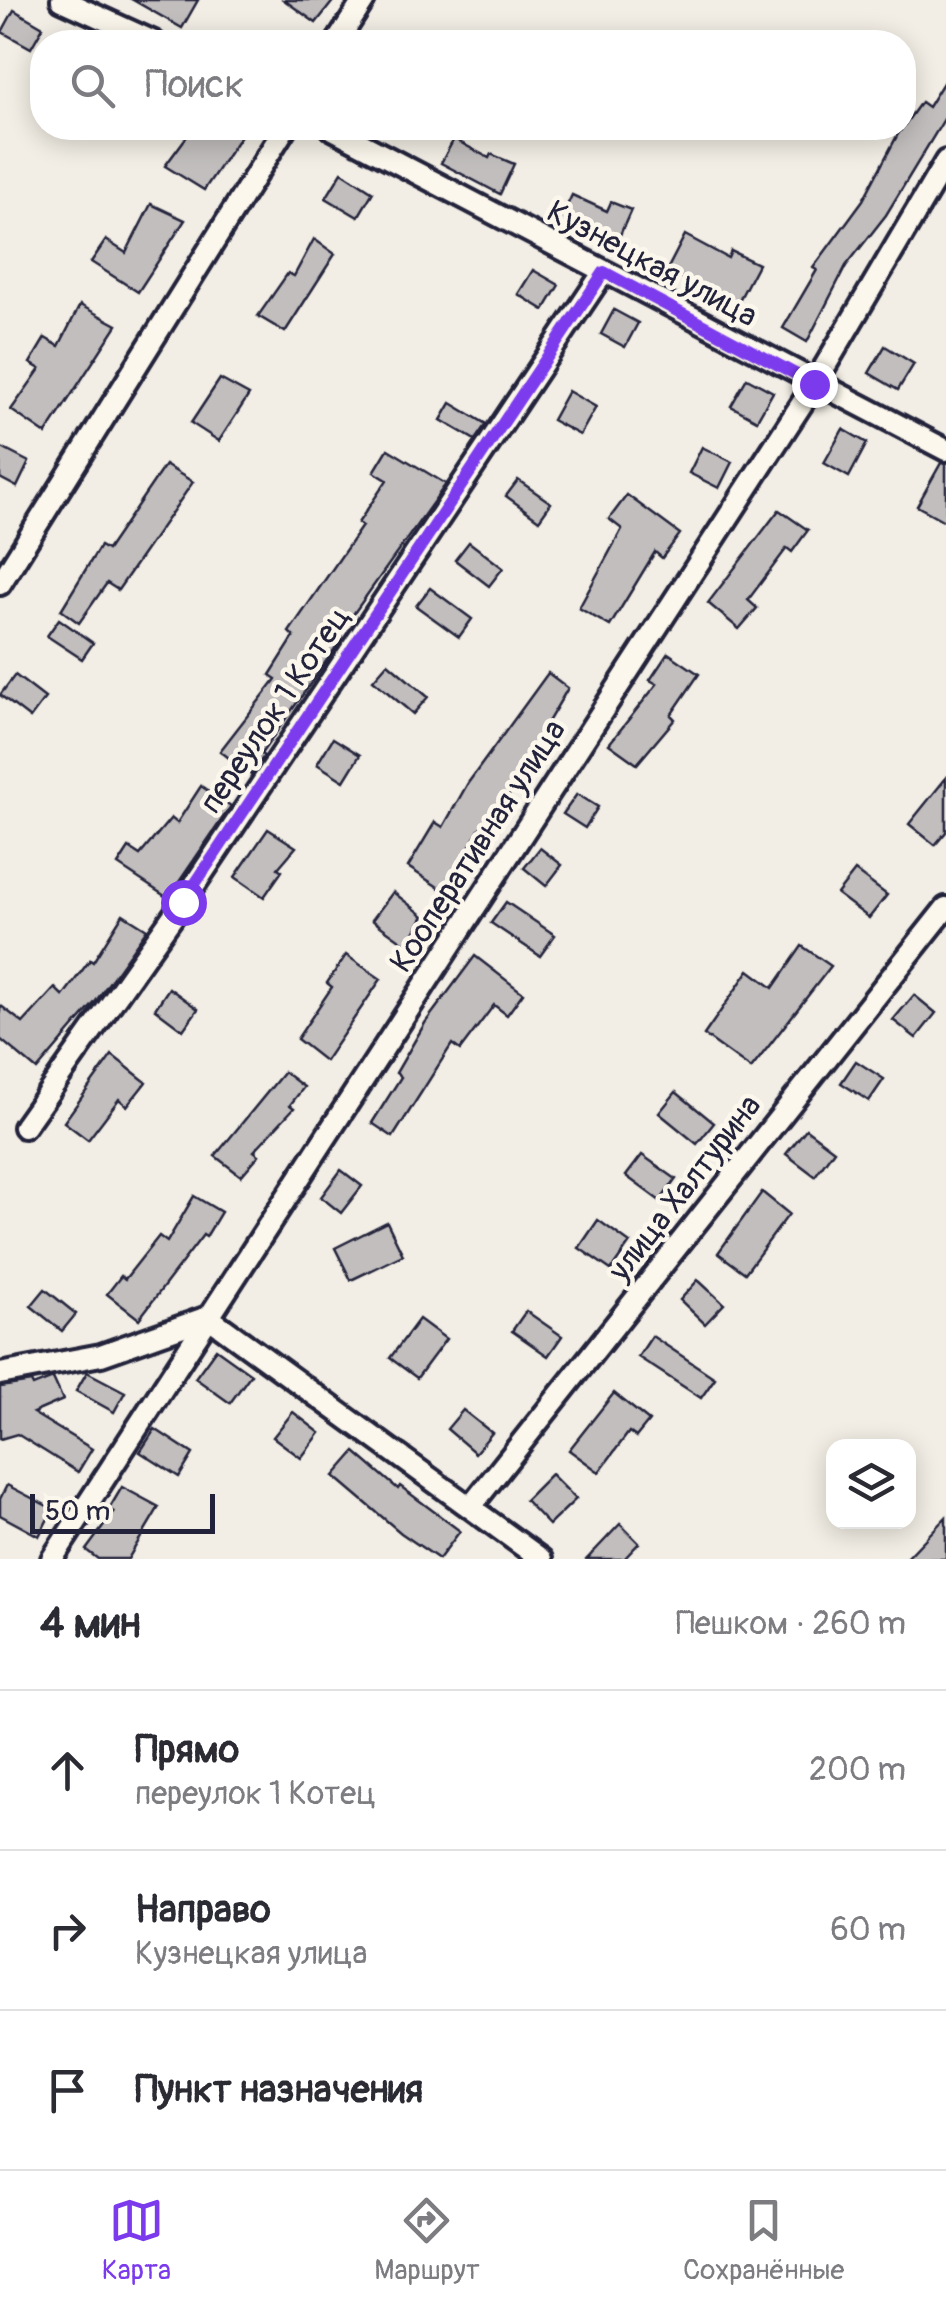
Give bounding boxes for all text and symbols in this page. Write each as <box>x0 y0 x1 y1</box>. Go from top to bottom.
search box <box>30 30 916 140</box>
icon: search <box>65 58 120 113</box>
text: Поиск <box>145 61 244 109</box>
street label: Кузнецкая улица <box>540 192 764 336</box>
route end <box>792 362 838 408</box>
street label: переулок 1 Котец <box>191 599 359 821</box>
street label: Кооперативная улица <box>381 712 575 980</box>
route start <box>161 880 207 926</box>
street label: улица Халтурина <box>599 1087 770 1290</box>
map controls <box>826 1439 916 1529</box>
button: layers <box>826 1439 916 1529</box>
scale bar <box>30 1489 215 1534</box>
text: 50 m <box>45 1494 110 1529</box>
text: 4 мин <box>40 1598 141 1650</box>
text: Пешком · 260 m <box>676 1604 906 1644</box>
text: Прямо <box>135 1726 239 1774</box>
icon: ahead <box>40 1743 95 1798</box>
text: 200 m <box>809 1750 906 1790</box>
text: переулок 1 Котец <box>135 1774 376 1814</box>
text: Направо <box>135 1886 271 1934</box>
icon: right <box>40 1903 95 1958</box>
text: 60 m <box>830 1910 906 1950</box>
text: Кузнецкая улица <box>135 1934 367 1974</box>
icon: arrive <box>40 2063 95 2118</box>
text: Пункт назначения <box>135 2066 423 2114</box>
tab: Карта <box>102 2193 171 2288</box>
tab: Маршрут <box>374 2193 480 2288</box>
tab: Сохранённые <box>683 2193 844 2288</box>

